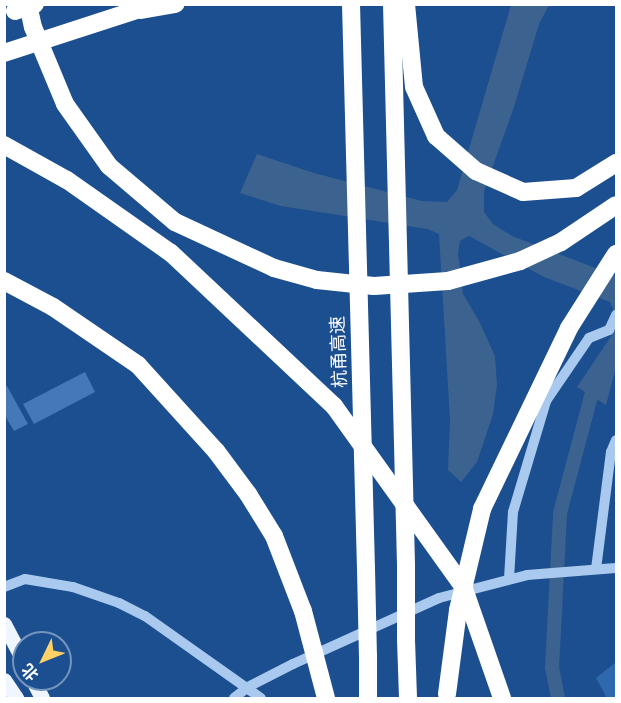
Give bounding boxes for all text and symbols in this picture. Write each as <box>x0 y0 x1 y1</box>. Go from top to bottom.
street label: 杭甬高速 <box>327 316 351 388</box>
north arrow <box>12 631 72 691</box>
text: 北 <box>16 659 44 686</box>

